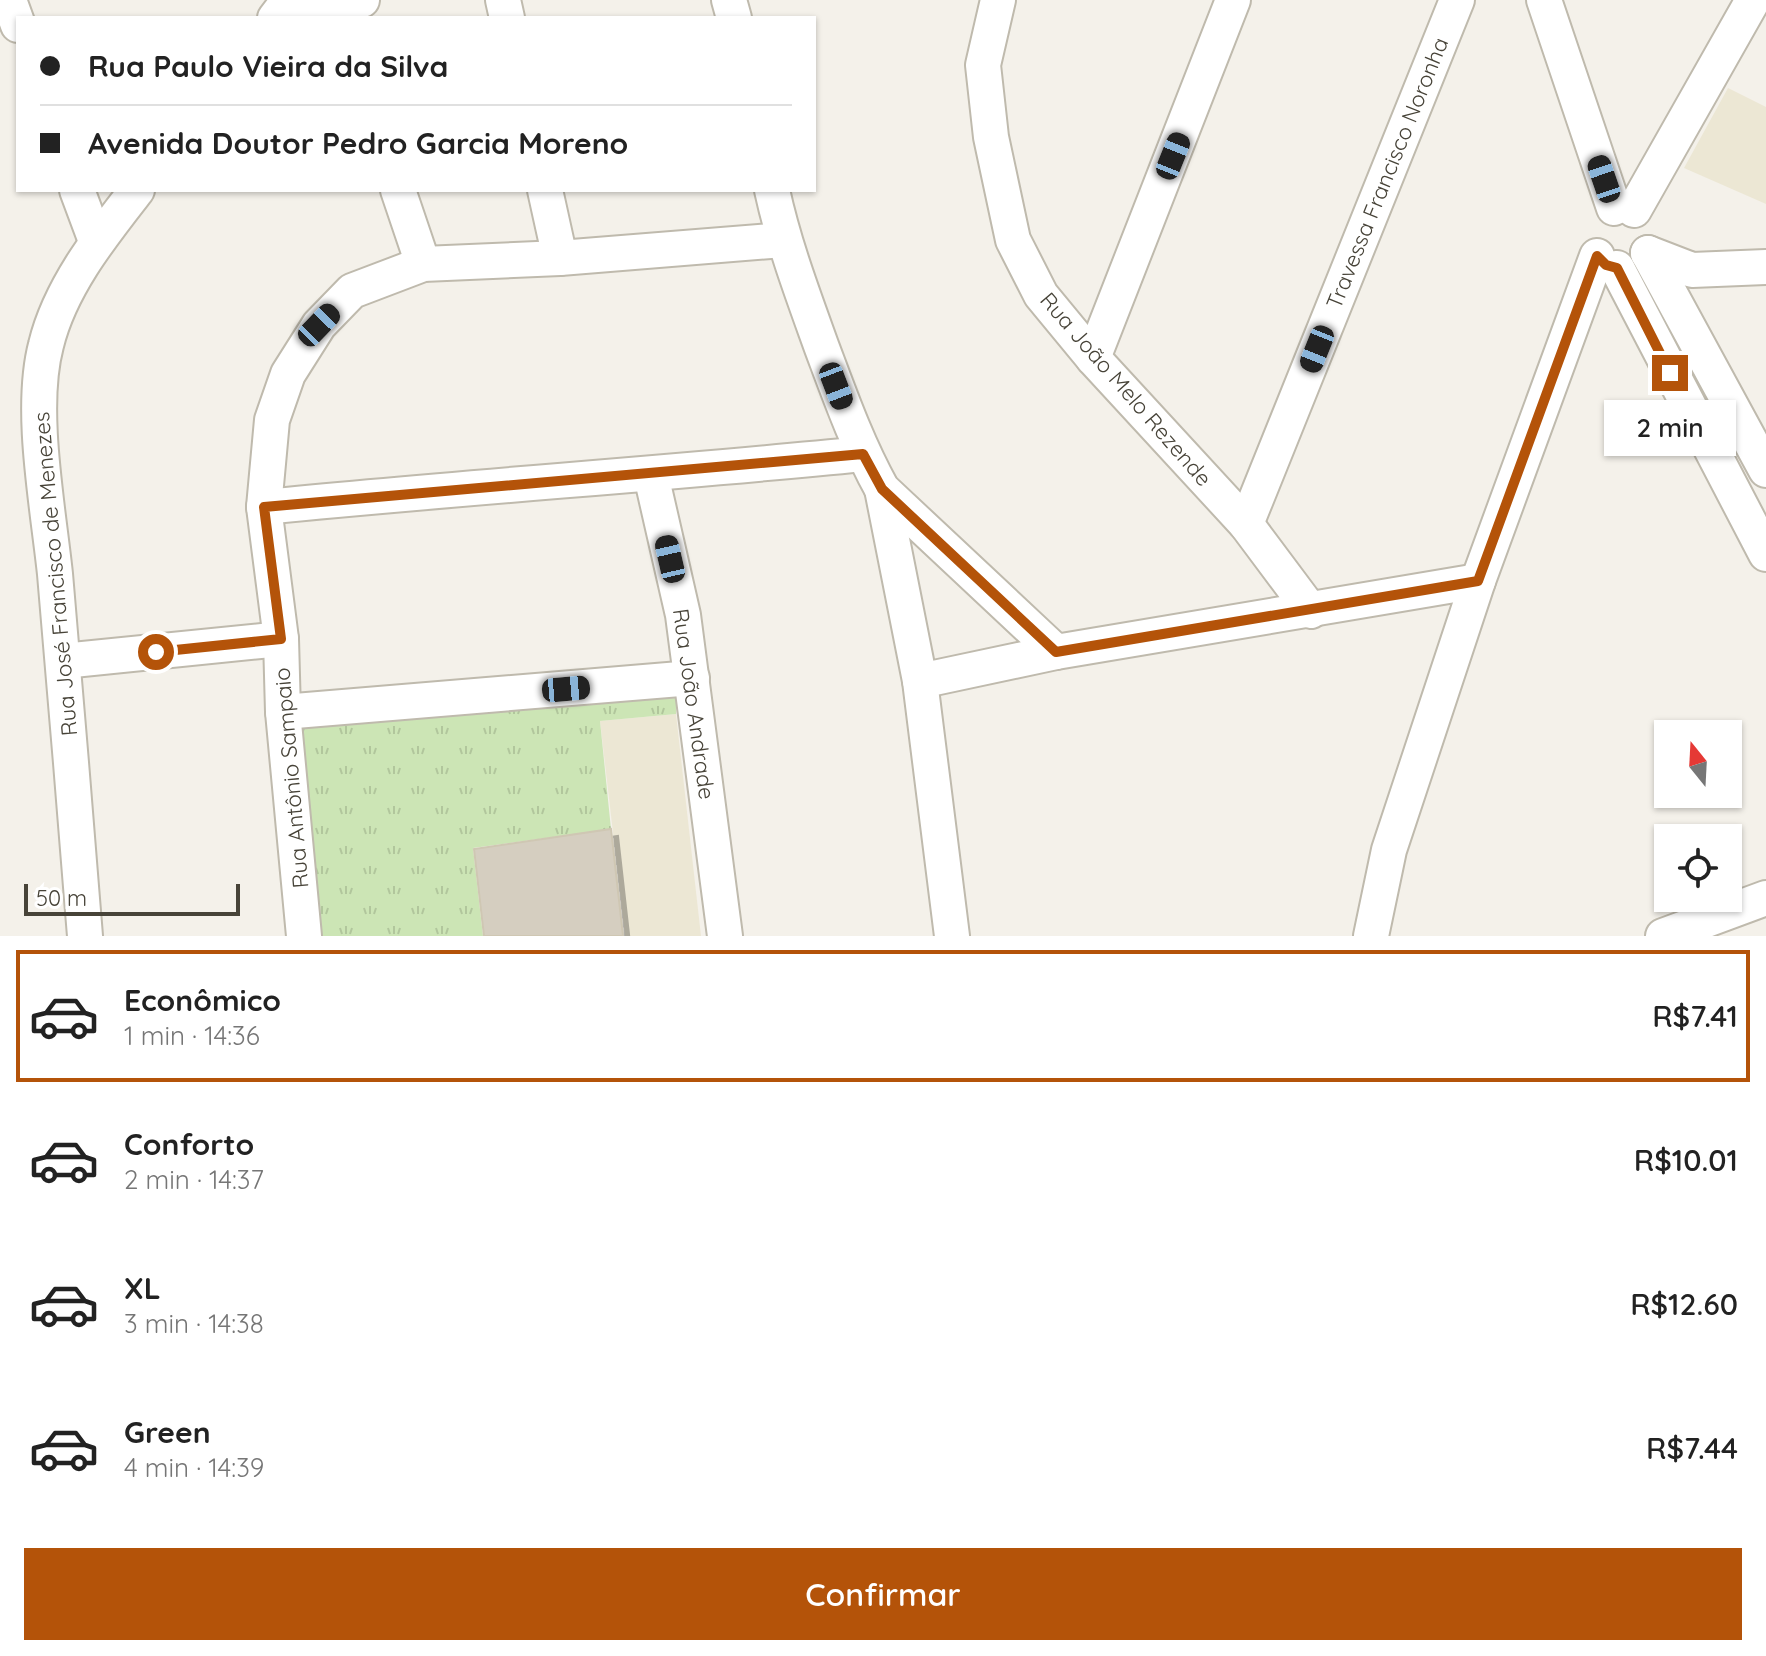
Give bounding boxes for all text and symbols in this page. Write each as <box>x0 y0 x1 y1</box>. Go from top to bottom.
street label: Travessa Francisco Noronha <box>1320 33 1454 313</box>
text: Rua Paulo Vieira da Silva <box>88 47 448 85</box>
text: Avenida Doutor Pedro Garcia Moreno <box>88 124 628 162</box>
car <box>1153 129 1193 183</box>
car <box>1585 152 1623 206</box>
street label: Rua João Melo Rezende <box>1034 286 1218 492</box>
car <box>294 299 344 351</box>
car <box>1297 322 1337 376</box>
route end <box>1652 355 1688 391</box>
car <box>816 359 856 413</box>
callout: 2 min <box>1604 401 1736 457</box>
street label: Rua José Francisco de Menezes <box>27 411 83 737</box>
text: 2 min <box>1636 411 1704 444</box>
car <box>653 533 687 585</box>
street label: Rua João Andrade <box>667 607 721 801</box>
route start <box>138 634 174 670</box>
street label: Rua Antônio Sampaio <box>267 667 315 889</box>
car <box>541 675 591 703</box>
north arrow <box>1654 720 1742 808</box>
map controls <box>1654 720 1742 912</box>
button: locate <box>1654 824 1742 912</box>
scale bar <box>24 880 240 916</box>
text: 50 m <box>36 884 87 912</box>
icon: car <box>28 980 100 1052</box>
text: Econômico <box>124 981 281 1019</box>
text: R$7.41 <box>1652 997 1738 1035</box>
text: 1 min · 14:36 <box>124 1019 260 1052</box>
icon: car <box>28 1124 100 1196</box>
text: Conforto <box>124 1125 254 1163</box>
text: R$10.01 <box>1634 1141 1738 1179</box>
text: 2 min · 14:37 <box>124 1163 264 1196</box>
icon: car <box>28 1268 100 1340</box>
text: XL <box>124 1269 161 1307</box>
text: R$12.60 <box>1630 1285 1738 1323</box>
text: 3 min · 14:38 <box>124 1307 264 1340</box>
icon: car <box>28 1412 100 1484</box>
text: Green <box>124 1413 211 1451</box>
text: R$7.44 <box>1646 1429 1738 1467</box>
text: 4 min · 14:39 <box>124 1451 264 1484</box>
button: Confirmar <box>24 1548 1742 1640</box>

